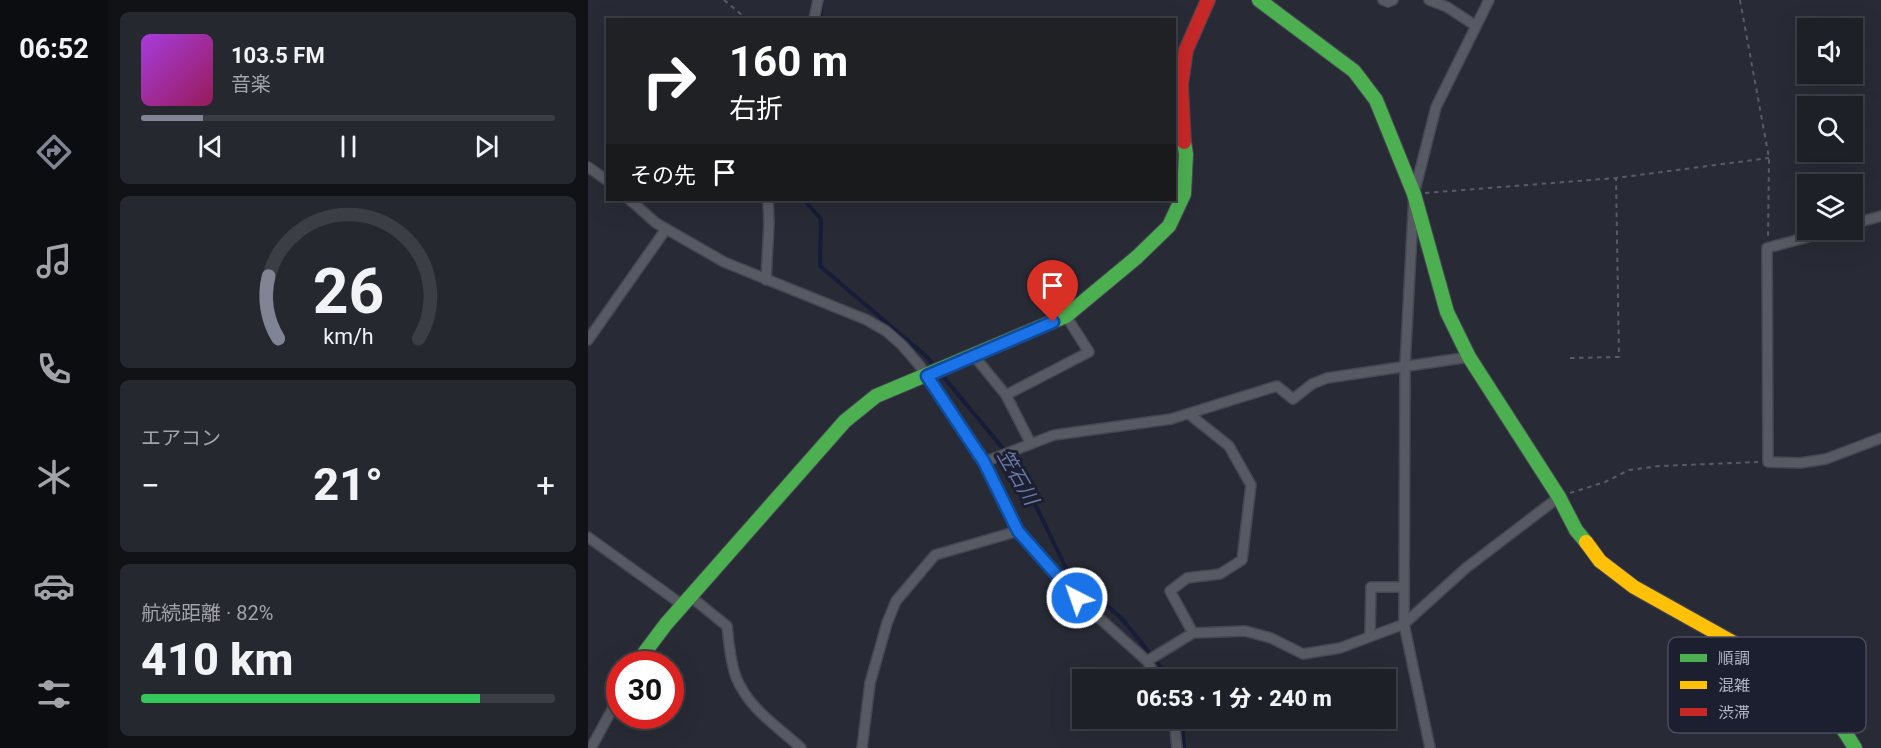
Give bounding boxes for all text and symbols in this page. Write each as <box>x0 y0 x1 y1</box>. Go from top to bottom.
map controls <box>1797 18 1863 240</box>
button: sound <box>1797 18 1863 84</box>
text: 06:52 <box>19 33 89 65</box>
text: 160 m <box>729 37 848 86</box>
icon: right <box>630 42 708 120</box>
text: 103.5 FM <box>231 43 325 68</box>
text: 音楽 <box>231 72 271 96</box>
text: 右折 <box>729 93 783 125</box>
button: search <box>1797 96 1863 162</box>
icon: previous <box>194 130 227 163</box>
icon: pause <box>332 130 365 163</box>
icon: next <box>470 130 503 163</box>
icon: directions <box>33 131 75 173</box>
icon: arrive <box>708 156 741 189</box>
text: その先 <box>630 163 696 188</box>
button: layers <box>1797 174 1863 240</box>
icon: music <box>33 240 75 282</box>
text: 26 <box>312 255 384 328</box>
pin <box>1027 260 1078 322</box>
icon: arrive <box>1036 269 1069 302</box>
text: km/h <box>323 324 373 349</box>
icon: phone <box>33 348 75 390</box>
text: エアコン <box>141 426 221 450</box>
water label: 笠石川 <box>993 445 1044 511</box>
icon: climate <box>33 456 75 498</box>
text: 21° <box>313 458 383 511</box>
text: − <box>141 466 160 505</box>
text: + <box>536 466 555 505</box>
icon: car <box>33 565 75 607</box>
position arrow <box>1045 566 1109 630</box>
text: 航続距離 · 82% <box>141 601 273 625</box>
text: 410 km <box>141 633 293 686</box>
legend <box>1668 637 1866 733</box>
text: 順調 <box>1718 649 1750 668</box>
speed limit sign: 30 <box>606 651 684 729</box>
icon: filters <box>33 673 75 715</box>
text: 混雑 <box>1718 676 1750 695</box>
text: 06:53 · 1 分 · 240 m <box>1136 686 1332 711</box>
text: 渋滞 <box>1718 703 1750 722</box>

